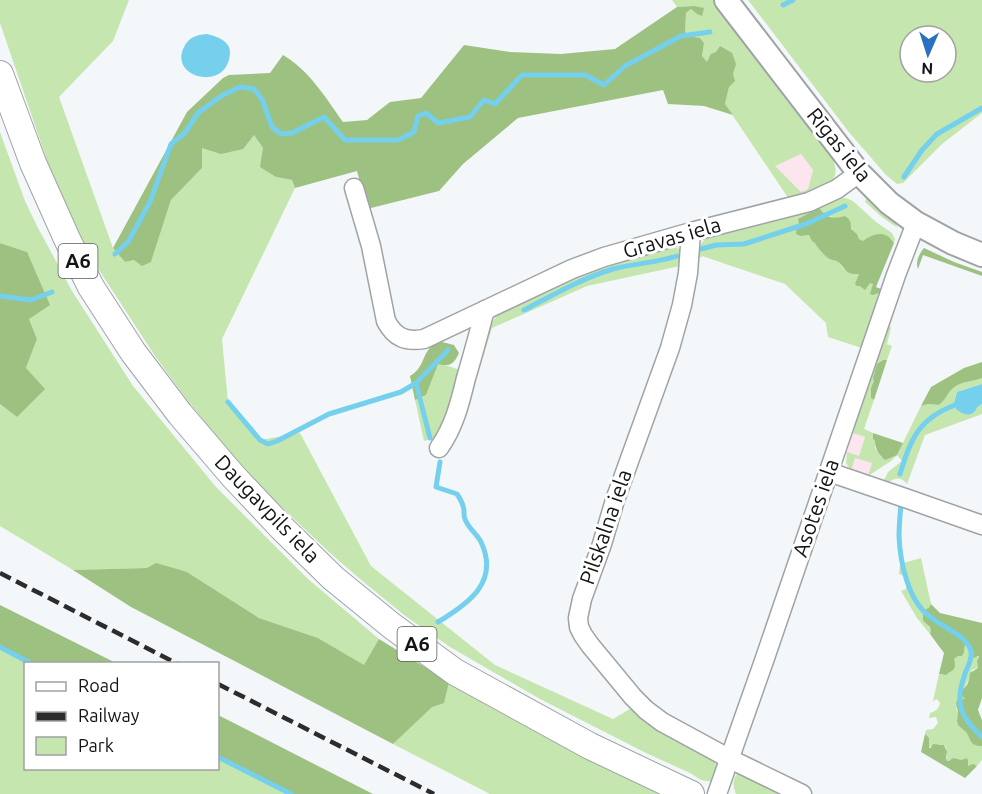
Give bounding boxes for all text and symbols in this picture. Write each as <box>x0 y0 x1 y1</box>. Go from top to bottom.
north arrow <box>898 24 958 84</box>
text: N <box>921 60 934 78</box>
street label: Rīgas iela <box>803 103 877 186</box>
street label: Gravas iela <box>620 212 723 262</box>
road number: A6 <box>58 244 98 278</box>
street label: Daugavpils iela <box>210 449 325 567</box>
street label: Asotes iela <box>787 456 843 560</box>
street label: Pilskalna iela <box>574 466 636 587</box>
road number: A6 <box>398 627 436 661</box>
legend <box>24 662 219 770</box>
text: Road <box>78 675 120 695</box>
text: Railway <box>78 705 140 725</box>
text: Park <box>78 735 114 755</box>

